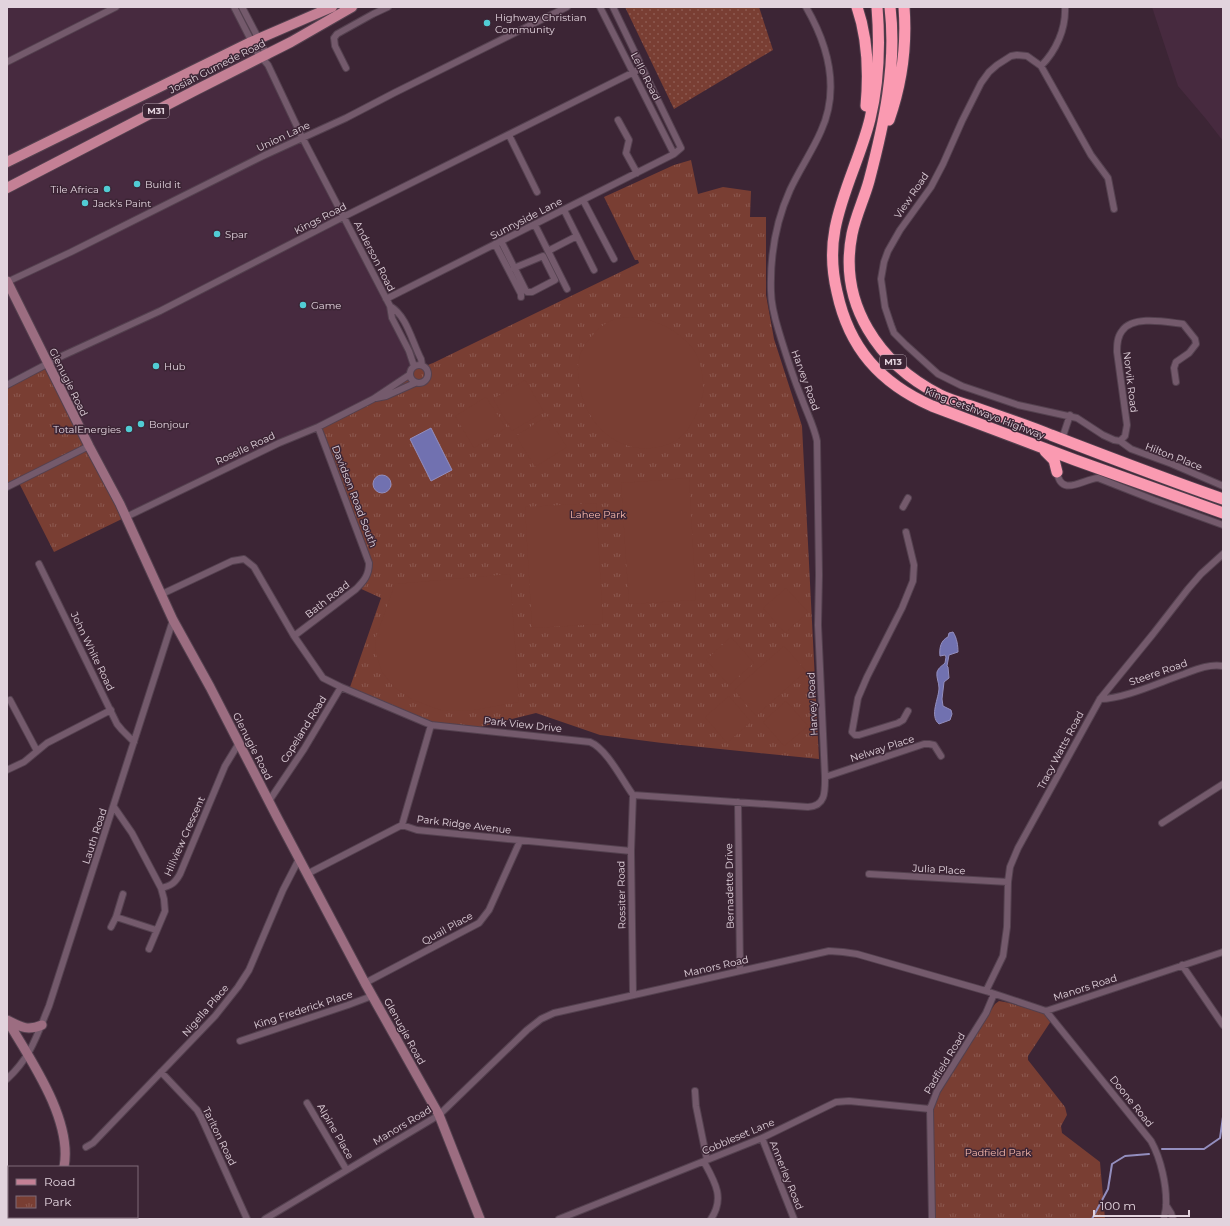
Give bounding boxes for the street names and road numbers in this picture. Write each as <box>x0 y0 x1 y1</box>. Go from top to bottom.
street label: Josiah Gumede Road <box>166 36 268 97</box>
street label: Lello Road <box>628 50 663 102</box>
road number: M31 <box>143 104 169 118</box>
street label: Union Lane <box>254 118 312 155</box>
street label: View Road <box>891 170 932 221</box>
street label: Sunnyside Lane <box>488 195 564 242</box>
street label: Kings Road <box>292 200 349 237</box>
street label: Anderson Road <box>351 219 398 294</box>
street label: Glenugie Road <box>46 346 91 418</box>
street label: Harvey Road <box>789 348 823 412</box>
street label: Norvik Road <box>1120 351 1141 413</box>
road number: M13 <box>880 355 906 369</box>
street label: King Cetshwayo Highway <box>923 385 1047 443</box>
street label: Roselle Road <box>213 429 277 468</box>
street label: Hilton Place <box>1143 440 1204 473</box>
street label: Davidson Road South <box>329 443 380 549</box>
street label: Bath Road <box>302 578 352 621</box>
street label: John White Road <box>67 609 117 693</box>
street label: Steere Road <box>1127 656 1189 689</box>
street label: Harvey Road <box>804 672 821 736</box>
street label: Copeland Road <box>278 693 329 765</box>
street label: Tracy Watts Road <box>1034 709 1087 792</box>
street label: Glenugie Road <box>230 710 275 782</box>
street label: Park View Drive <box>483 714 563 735</box>
street label: Nelway Place <box>848 732 916 765</box>
street label: Hillview Crescent <box>161 794 208 878</box>
street label: Lauth Road <box>79 807 110 866</box>
street label: Park Ridge Avenue <box>416 812 512 837</box>
street label: Bernadette Drive <box>722 843 737 929</box>
street label: Rossiter Road <box>614 861 629 929</box>
street label: Julia Place <box>911 862 966 877</box>
street label: Quail Place <box>419 909 475 948</box>
street label: Manors Road <box>682 953 750 980</box>
street label: Manors Road <box>1052 971 1119 1004</box>
street label: Nigella Place <box>179 982 232 1039</box>
street label: King Frederick Place <box>252 987 354 1032</box>
street label: Glenugie Road <box>381 996 428 1067</box>
street label: Padfield Road <box>921 1030 968 1097</box>
street label: Doone Road <box>1107 1073 1156 1130</box>
street label: Alpine Place <box>314 1101 357 1161</box>
street label: Manors Road <box>371 1103 434 1148</box>
street label: Tarlton Road <box>200 1105 239 1168</box>
street label: Cobbleset Lane <box>700 1115 776 1158</box>
street label: Annerley Road <box>767 1139 806 1212</box>

